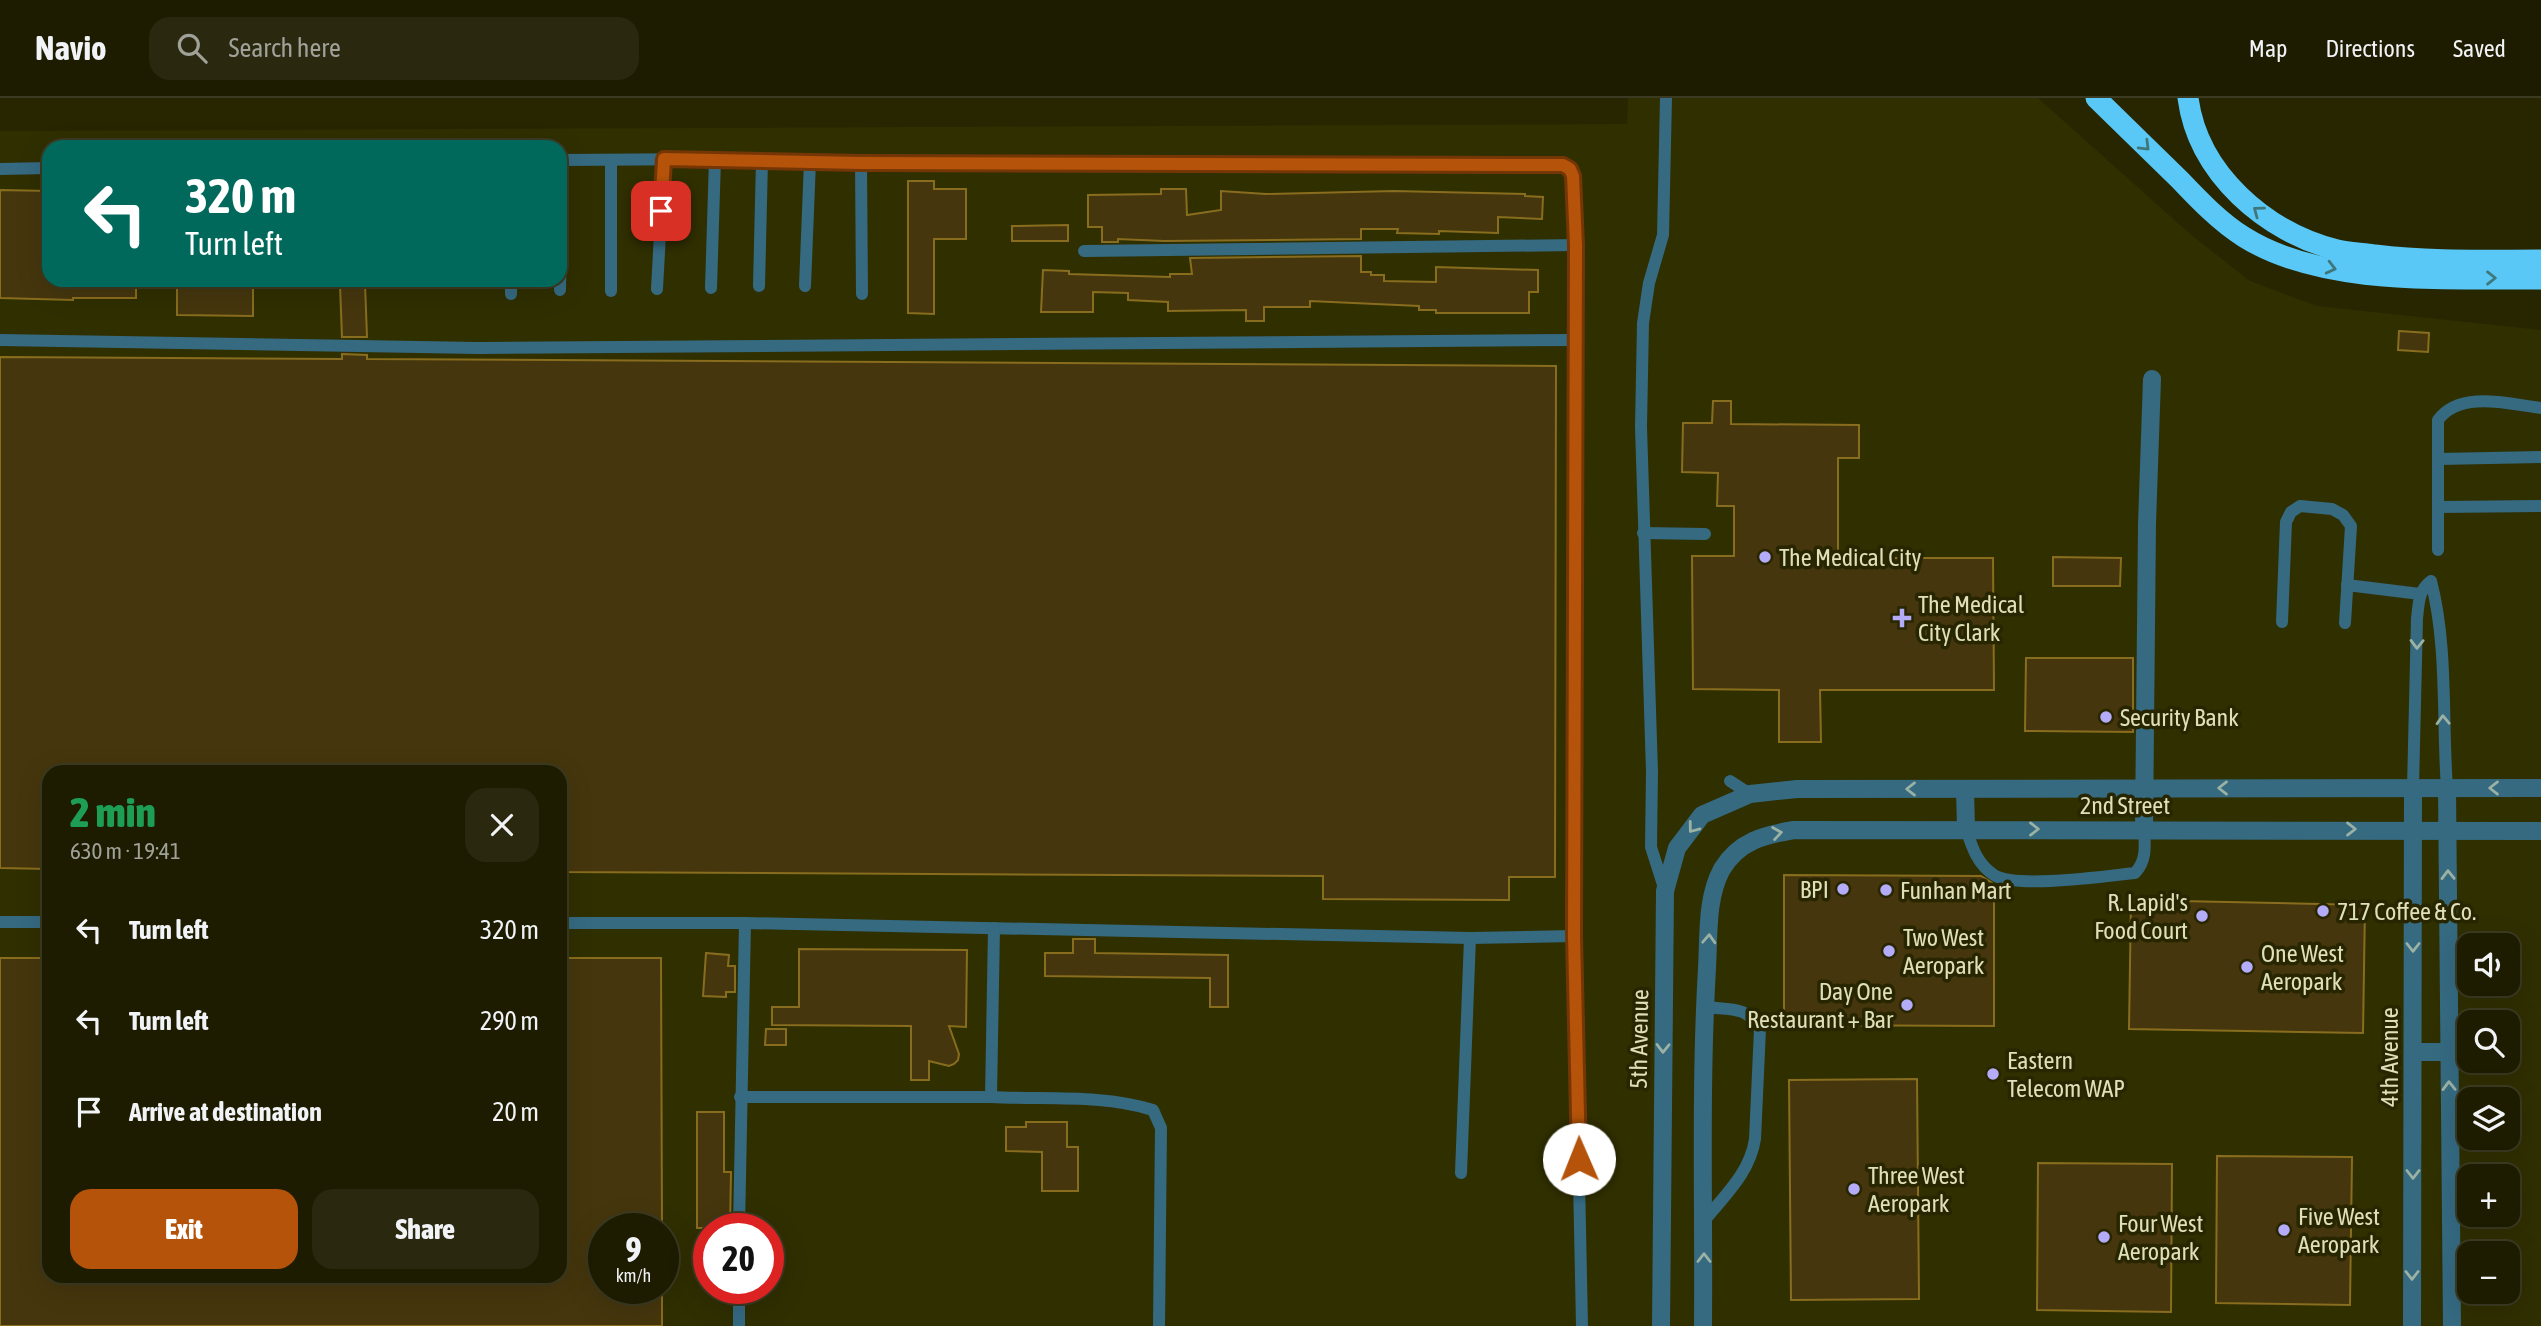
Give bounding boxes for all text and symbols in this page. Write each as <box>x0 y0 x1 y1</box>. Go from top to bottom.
search box <box>149 17 639 80</box>
text: Navio <box>35 29 107 67</box>
icon: search <box>173 29 211 67</box>
text: Search here <box>229 33 341 63</box>
text: Map <box>2249 35 2287 62</box>
text: Directions <box>2325 35 2415 62</box>
text: Saved <box>2453 35 2506 62</box>
one-way arrow <box>2137 138 2149 150</box>
text: 320 m <box>185 167 296 223</box>
icon: left <box>70 168 161 259</box>
pin <box>631 181 691 241</box>
icon: arrive <box>642 192 680 230</box>
one-way arrow <box>2253 206 2266 219</box>
text: Turn left <box>185 225 283 262</box>
one-way arrow <box>2325 260 2337 274</box>
one-way arrow <box>2486 271 2497 286</box>
place label: The Medical City <box>1779 544 1922 571</box>
marker: The Medical City <box>1757 549 1773 565</box>
place label: The Medical City Clark <box>1918 591 2025 646</box>
marker: The Medical City Clark <box>1892 608 1912 628</box>
one-way arrow <box>2409 639 2424 650</box>
place label: Security Bank <box>2120 704 2239 731</box>
marker: Security Bank <box>2098 709 2114 725</box>
one-way arrow <box>2435 714 2451 725</box>
one-way arrow <box>2217 780 2228 796</box>
one-way arrow <box>2488 780 2499 796</box>
one-way arrow <box>1905 781 1916 797</box>
text: 2 min <box>70 788 156 836</box>
button: close <box>465 788 539 862</box>
street label: 2nd Street <box>2080 792 2170 819</box>
one-way arrow <box>1688 820 1701 832</box>
one-way arrow <box>2030 821 2040 837</box>
one-way arrow <box>2345 822 2356 837</box>
one-way arrow <box>1771 826 1783 841</box>
text: 630 m · 19:41 <box>70 838 181 864</box>
one-way arrow <box>2440 869 2455 880</box>
place label: BPI <box>1800 876 1829 903</box>
place label: Funhan Mart <box>1900 877 2011 904</box>
marker: BPI <box>1835 881 1851 897</box>
marker: Funhan Mart <box>1878 882 1894 898</box>
place label: R. Lapid's Food Court <box>2094 889 2188 944</box>
place label: 717 Coffee & Co. <box>2337 898 2476 925</box>
marker: 717 Coffee & Co. <box>2315 903 2331 919</box>
marker: R. Lapid's Food Court <box>2194 908 2210 924</box>
icon: left <box>70 911 108 949</box>
text: Turn left <box>129 915 209 945</box>
text: 320 m <box>480 915 539 945</box>
place label: Two West Aeropark <box>1903 924 1985 979</box>
one-way arrow <box>1701 933 1716 944</box>
map controls <box>2457 933 2520 1304</box>
button: sound <box>2457 933 2520 996</box>
place label: One West Aeropark <box>2261 940 2344 995</box>
one-way arrow <box>2405 942 2421 953</box>
marker: Two West Aeropark <box>1881 943 1897 959</box>
marker: One West Aeropark <box>2239 959 2255 975</box>
place label: Day One Restaurant + Bar <box>1747 978 1894 1033</box>
street label: 5th Avenue <box>1625 989 1653 1089</box>
marker: Day One Restaurant + Bar <box>1899 997 1915 1013</box>
icon: left <box>70 1002 108 1040</box>
text: Turn left <box>129 1006 209 1036</box>
text: 290 m <box>480 1006 539 1036</box>
street label: 4th Avenue <box>2376 1007 2403 1107</box>
button: search <box>2457 1010 2520 1073</box>
one-way arrow <box>1656 1043 1671 1054</box>
place label: Eastern Telecom WAP <box>2007 1047 2125 1102</box>
marker: Eastern Telecom WAP <box>1985 1066 2001 1082</box>
one-way arrow <box>2442 1081 2457 1092</box>
button: layers <box>2457 1087 2520 1150</box>
icon: arrive <box>70 1093 108 1131</box>
text: Arrive at destination <box>129 1097 322 1127</box>
text: 20 m <box>492 1097 539 1127</box>
position arrow <box>1542 1122 1616 1196</box>
place label: Three West Aeropark <box>1868 1162 1965 1217</box>
button: + <box>2457 1164 2520 1227</box>
one-way arrow <box>2405 1170 2421 1180</box>
marker: Three West Aeropark <box>1846 1181 1862 1197</box>
button: Exit <box>70 1189 298 1269</box>
button: Share <box>312 1189 539 1269</box>
place label: Five West Aeropark <box>2298 1203 2380 1258</box>
place label: Four West Aeropark <box>2118 1210 2203 1265</box>
speed limit sign: 20 <box>693 1213 784 1304</box>
marker: Five West Aeropark <box>2276 1222 2292 1238</box>
text: 9 <box>625 1229 642 1269</box>
marker: Four West Aeropark <box>2096 1229 2112 1245</box>
button: − <box>2457 1241 2520 1304</box>
one-way arrow <box>1696 1252 1712 1263</box>
text: km/h <box>616 1265 651 1286</box>
one-way arrow <box>2404 1270 2420 1281</box>

